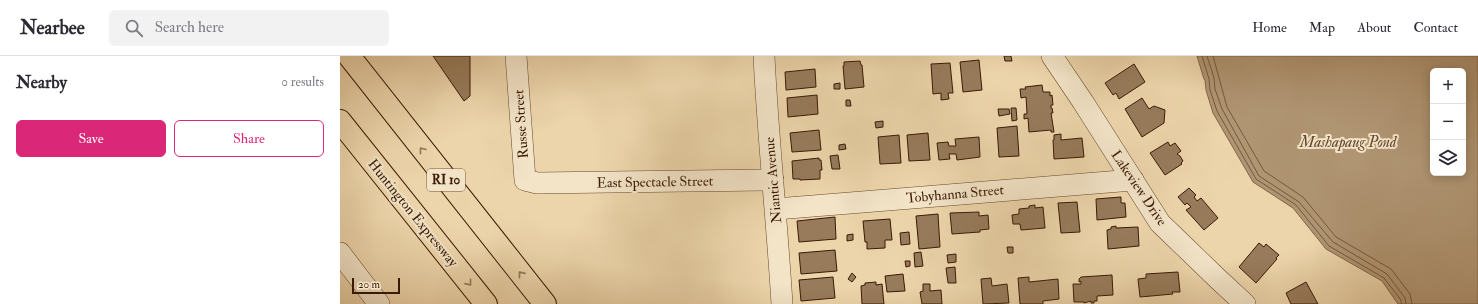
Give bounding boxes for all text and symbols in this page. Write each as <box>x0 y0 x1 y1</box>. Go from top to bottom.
search box <box>109 10 389 46</box>
text: Nearbee <box>20 16 85 40</box>
icon: search <box>123 17 145 39</box>
text: Search here <box>155 18 224 37</box>
text: Home <box>1252 19 1287 36</box>
text: Map <box>1309 19 1335 36</box>
text: About <box>1357 19 1391 36</box>
text: Contact <box>1413 19 1458 36</box>
map controls <box>1430 68 1466 176</box>
button: + <box>1430 68 1466 104</box>
text: Nearby <box>16 72 67 93</box>
text: 0 results <box>281 74 324 90</box>
street label: Russe Street <box>510 88 532 159</box>
button: − <box>1430 104 1466 140</box>
button: Save <box>16 120 166 157</box>
button: Share <box>174 120 324 157</box>
water label: Mashapaug Pond <box>1299 133 1398 152</box>
street label: Niantic Avenue <box>761 136 785 224</box>
button: layers <box>1430 140 1466 176</box>
street label: Lakeview Drive <box>1108 147 1171 229</box>
one-way arrow <box>420 148 427 155</box>
street label: Huntington Expressway <box>364 156 462 272</box>
road number: RI 10 <box>427 169 465 191</box>
street label: East Spectacle Street <box>597 172 714 193</box>
street label: Tobyhanna Street <box>905 181 1005 208</box>
one-way arrow <box>518 271 525 278</box>
scale bar <box>352 276 400 295</box>
text: 20 m <box>358 278 380 291</box>
one-way arrow <box>464 279 471 286</box>

